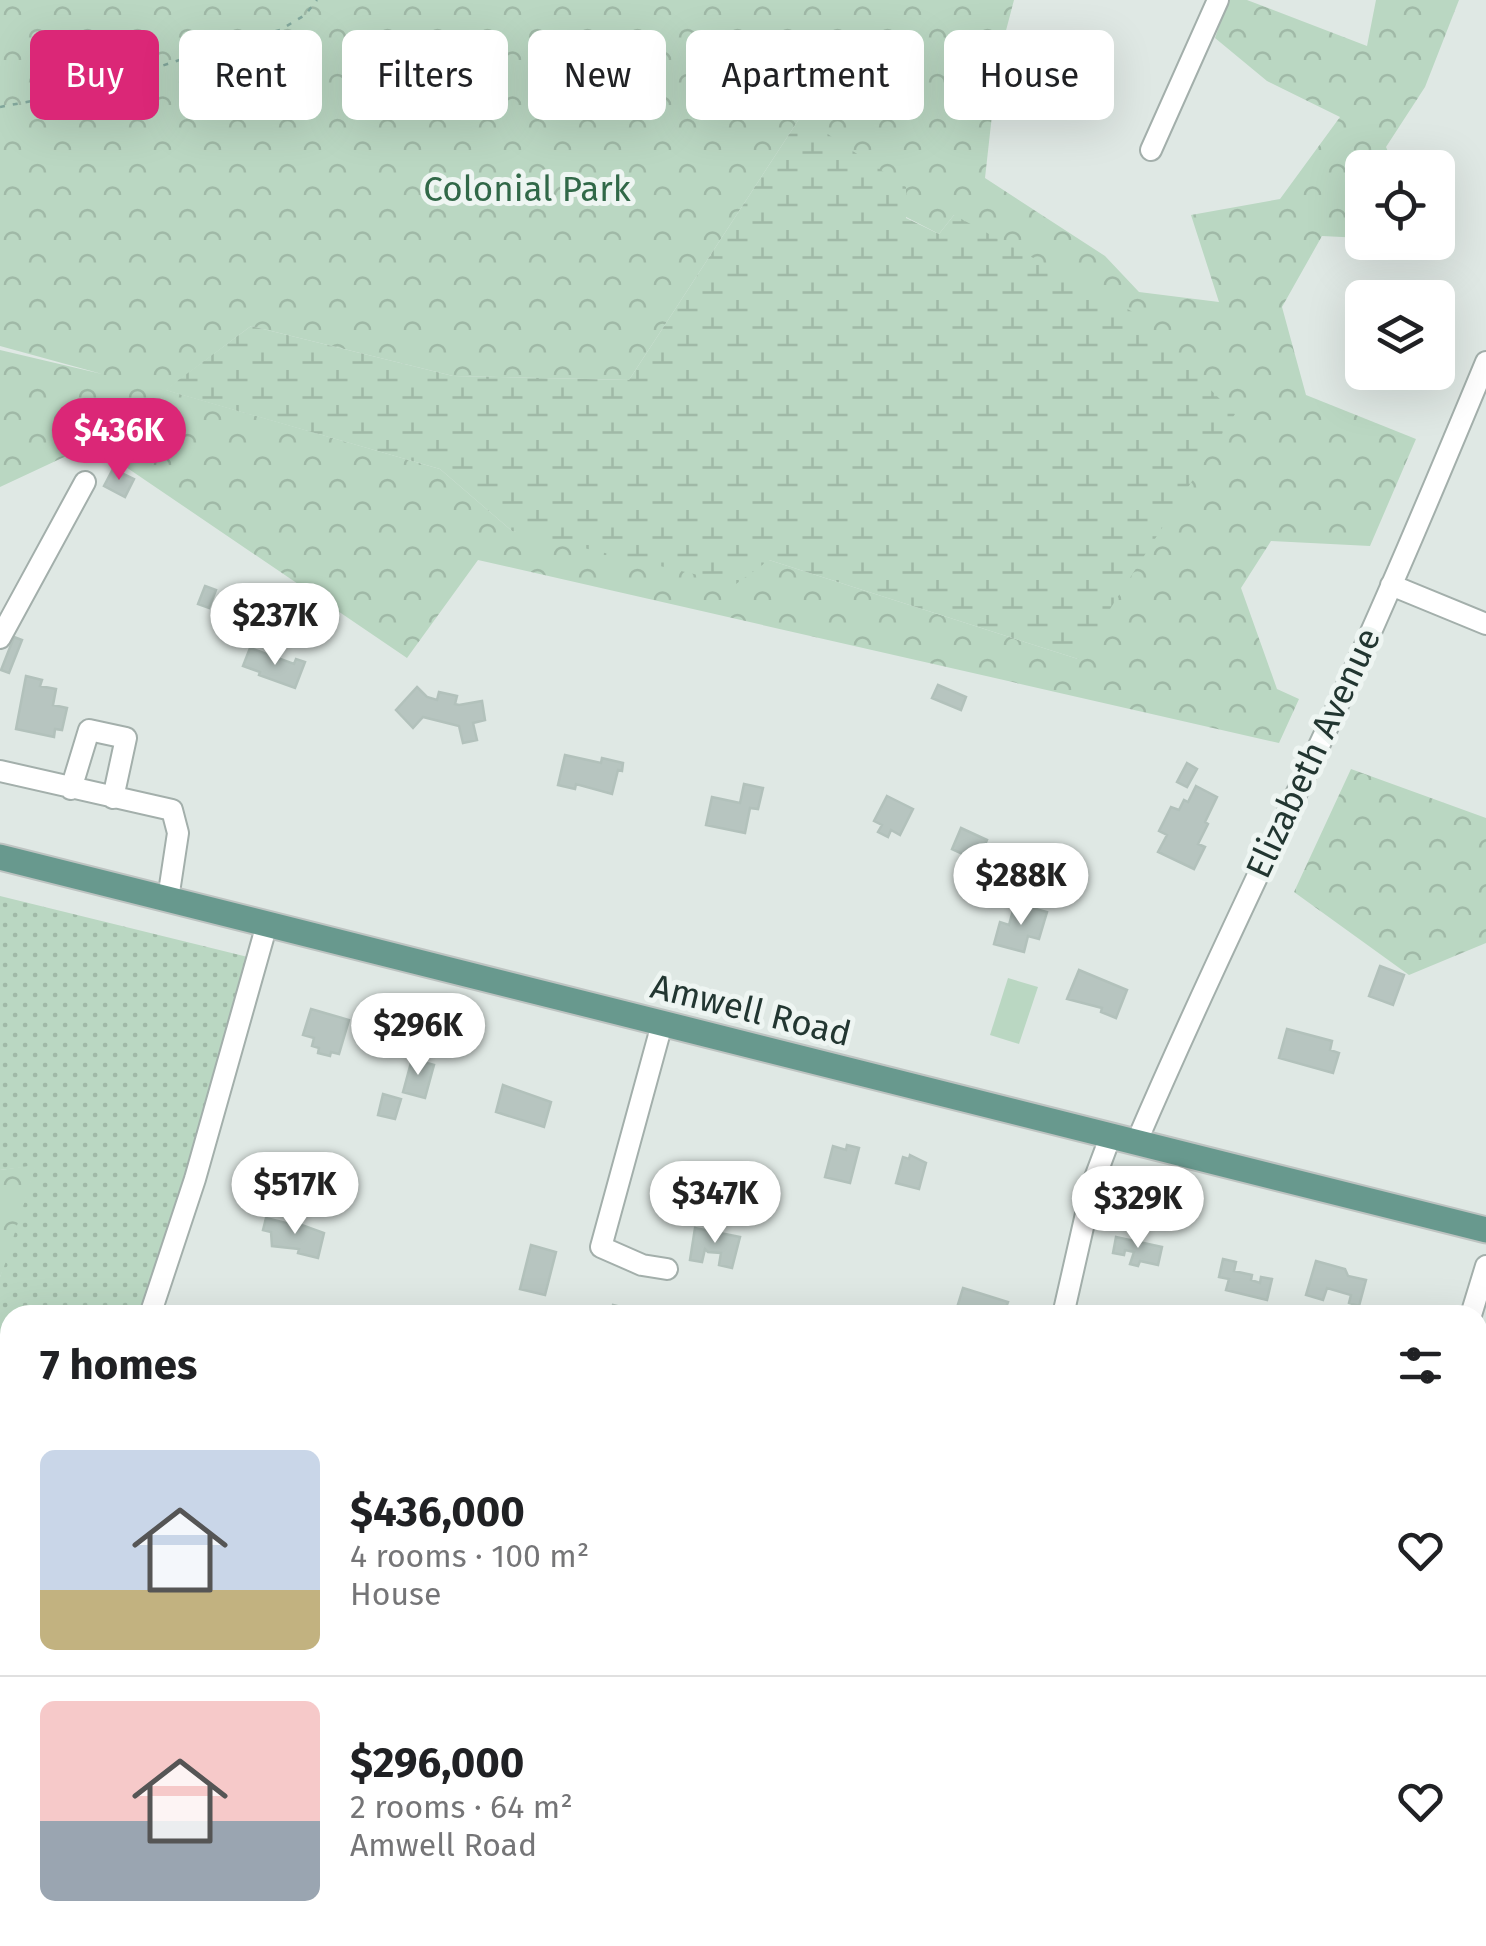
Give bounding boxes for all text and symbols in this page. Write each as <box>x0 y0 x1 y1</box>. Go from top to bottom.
chip: Buy <box>30 30 159 120</box>
chip: Rent <box>179 30 322 120</box>
chip: Filters <box>342 30 508 120</box>
chip: New <box>528 30 666 120</box>
chip: Apartment <box>686 30 924 120</box>
chip: House <box>944 30 1114 120</box>
map controls <box>1345 150 1455 390</box>
button: locate <box>1345 150 1455 260</box>
park label: Colonial Park <box>423 168 631 210</box>
button: layers <box>1345 280 1455 390</box>
pin: $436K <box>49 398 189 483</box>
text: $436K <box>74 411 164 449</box>
pin: $237K <box>205 583 345 668</box>
text: $237K <box>232 596 318 634</box>
street label: Elizabeth Avenue <box>1237 621 1389 885</box>
pin: $288K <box>951 843 1091 928</box>
text: $288K <box>975 856 1067 894</box>
street label: Amwell Road <box>647 965 855 1055</box>
pin: $296K <box>348 993 488 1078</box>
text: $296K <box>373 1006 463 1044</box>
pin: $517K <box>225 1152 365 1237</box>
pin: $347K <box>645 1161 785 1246</box>
text: $517K <box>254 1165 336 1203</box>
pin: $329K <box>1068 1166 1208 1251</box>
text: $347K <box>672 1174 758 1212</box>
text: $329K <box>1094 1179 1182 1217</box>
icon: filters <box>1393 1338 1448 1393</box>
text: 7 homes <box>40 1340 197 1390</box>
text: $436,000 <box>350 1487 525 1537</box>
icon: home <box>120 1490 240 1610</box>
icon: heart <box>1393 1523 1448 1578</box>
text: 4 rooms · 100 m² <box>350 1537 589 1575</box>
text: House <box>350 1575 441 1613</box>
text: $296,000 <box>350 1738 524 1788</box>
icon: home <box>120 1741 240 1861</box>
icon: heart <box>1393 1774 1448 1829</box>
text: 2 rooms · 64 m² <box>350 1788 573 1826</box>
text: Amwell Road <box>350 1826 537 1864</box>

